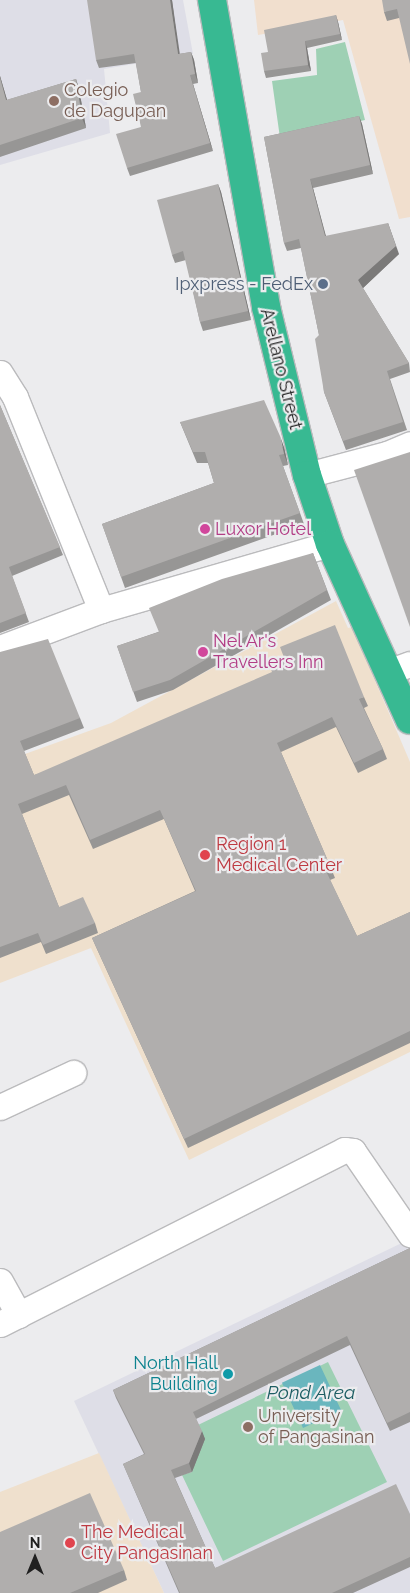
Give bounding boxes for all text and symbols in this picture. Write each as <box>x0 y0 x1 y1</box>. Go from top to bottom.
place label: Colegio de Dagupan <box>64 80 166 122</box>
marker: Colegio de Dagupan <box>48 95 60 107</box>
place label: Ipxpress - FedEx <box>175 273 313 295</box>
marker: Ipxpress - FedEx <box>317 278 329 290</box>
street label: Arellano Street <box>256 306 306 432</box>
place label: Luxor Hotel <box>215 518 311 540</box>
marker: Luxor Hotel <box>199 523 211 535</box>
place label: Nel Ar's Travellers Inn <box>213 631 323 674</box>
marker: Nel Ar's Travellers Inn <box>197 646 209 658</box>
place label: Region 1 Medical Center <box>216 834 343 876</box>
marker: Region 1 Medical Center <box>198 848 212 862</box>
place label: North Hall Building <box>133 1353 218 1396</box>
marker: North Hall Building <box>222 1368 234 1380</box>
water label: Pond Area <box>266 1382 356 1404</box>
place label: University of Pangasinan <box>258 1406 375 1448</box>
marker: University of Pangasinan <box>242 1421 254 1433</box>
place label: The Medical City Pangasinan <box>81 1522 213 1565</box>
north arrow <box>10 1533 60 1583</box>
text: N <box>30 1535 40 1551</box>
marker: The Medical City Pangasinan <box>63 1536 77 1550</box>

